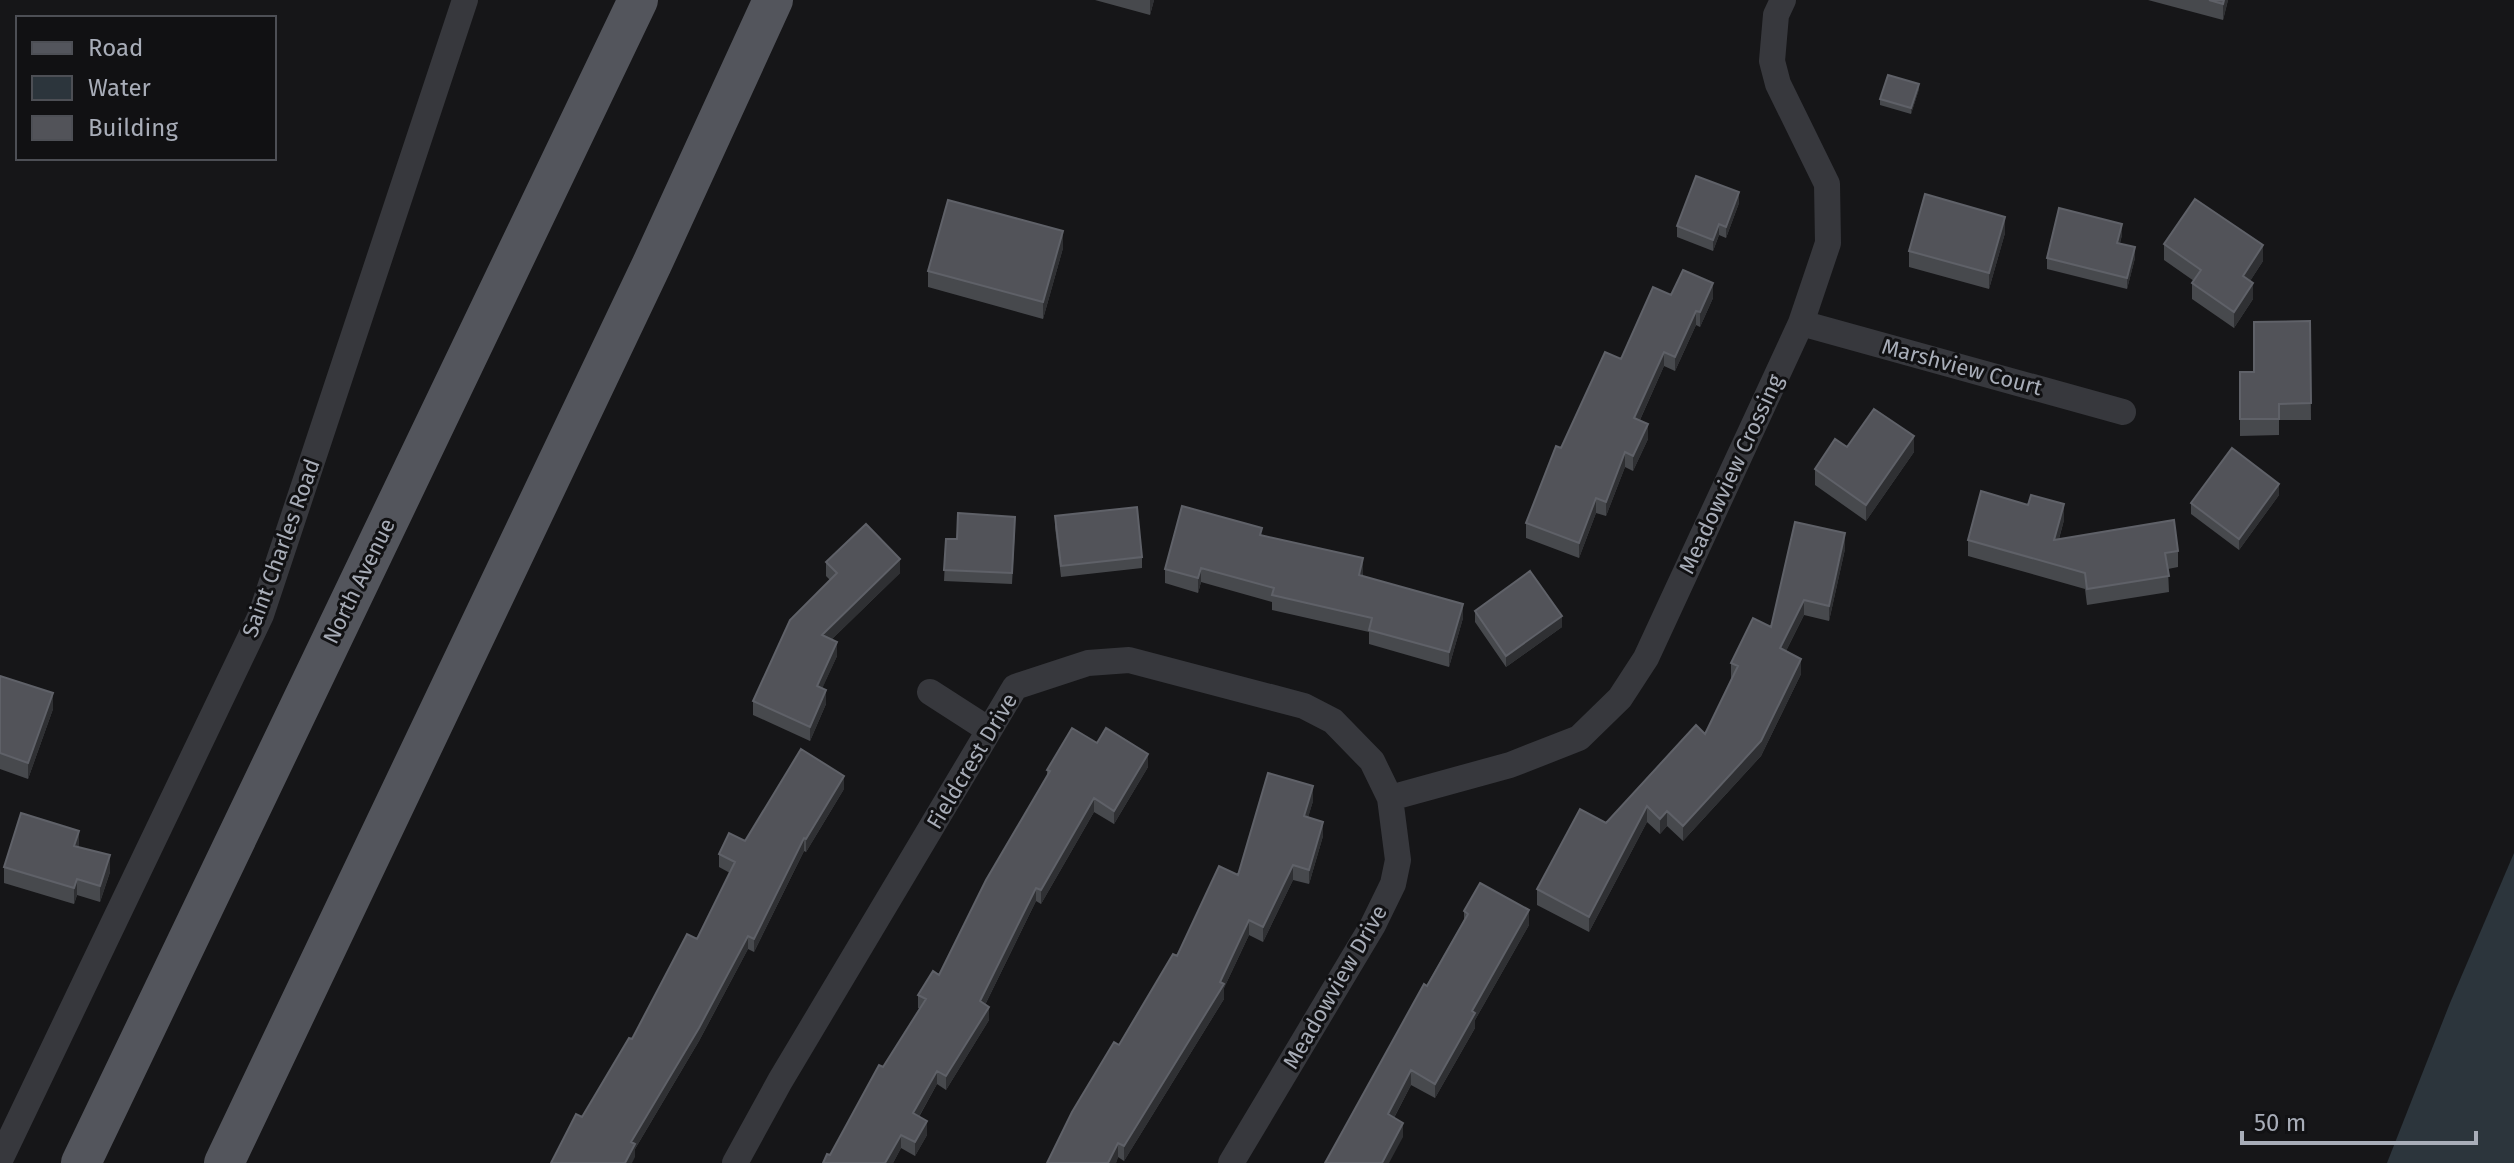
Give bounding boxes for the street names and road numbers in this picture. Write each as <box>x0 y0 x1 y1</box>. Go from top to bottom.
street label: Marshview Court <box>1879 333 2045 401</box>
street label: Meadowview Crossing <box>1673 370 1789 578</box>
street label: Saint Charles Road <box>236 455 326 641</box>
street label: North Avenue <box>317 514 401 648</box>
street label: Fieldcrest Drive <box>921 688 1023 834</box>
street label: Meadowview Drive <box>1277 900 1393 1074</box>

